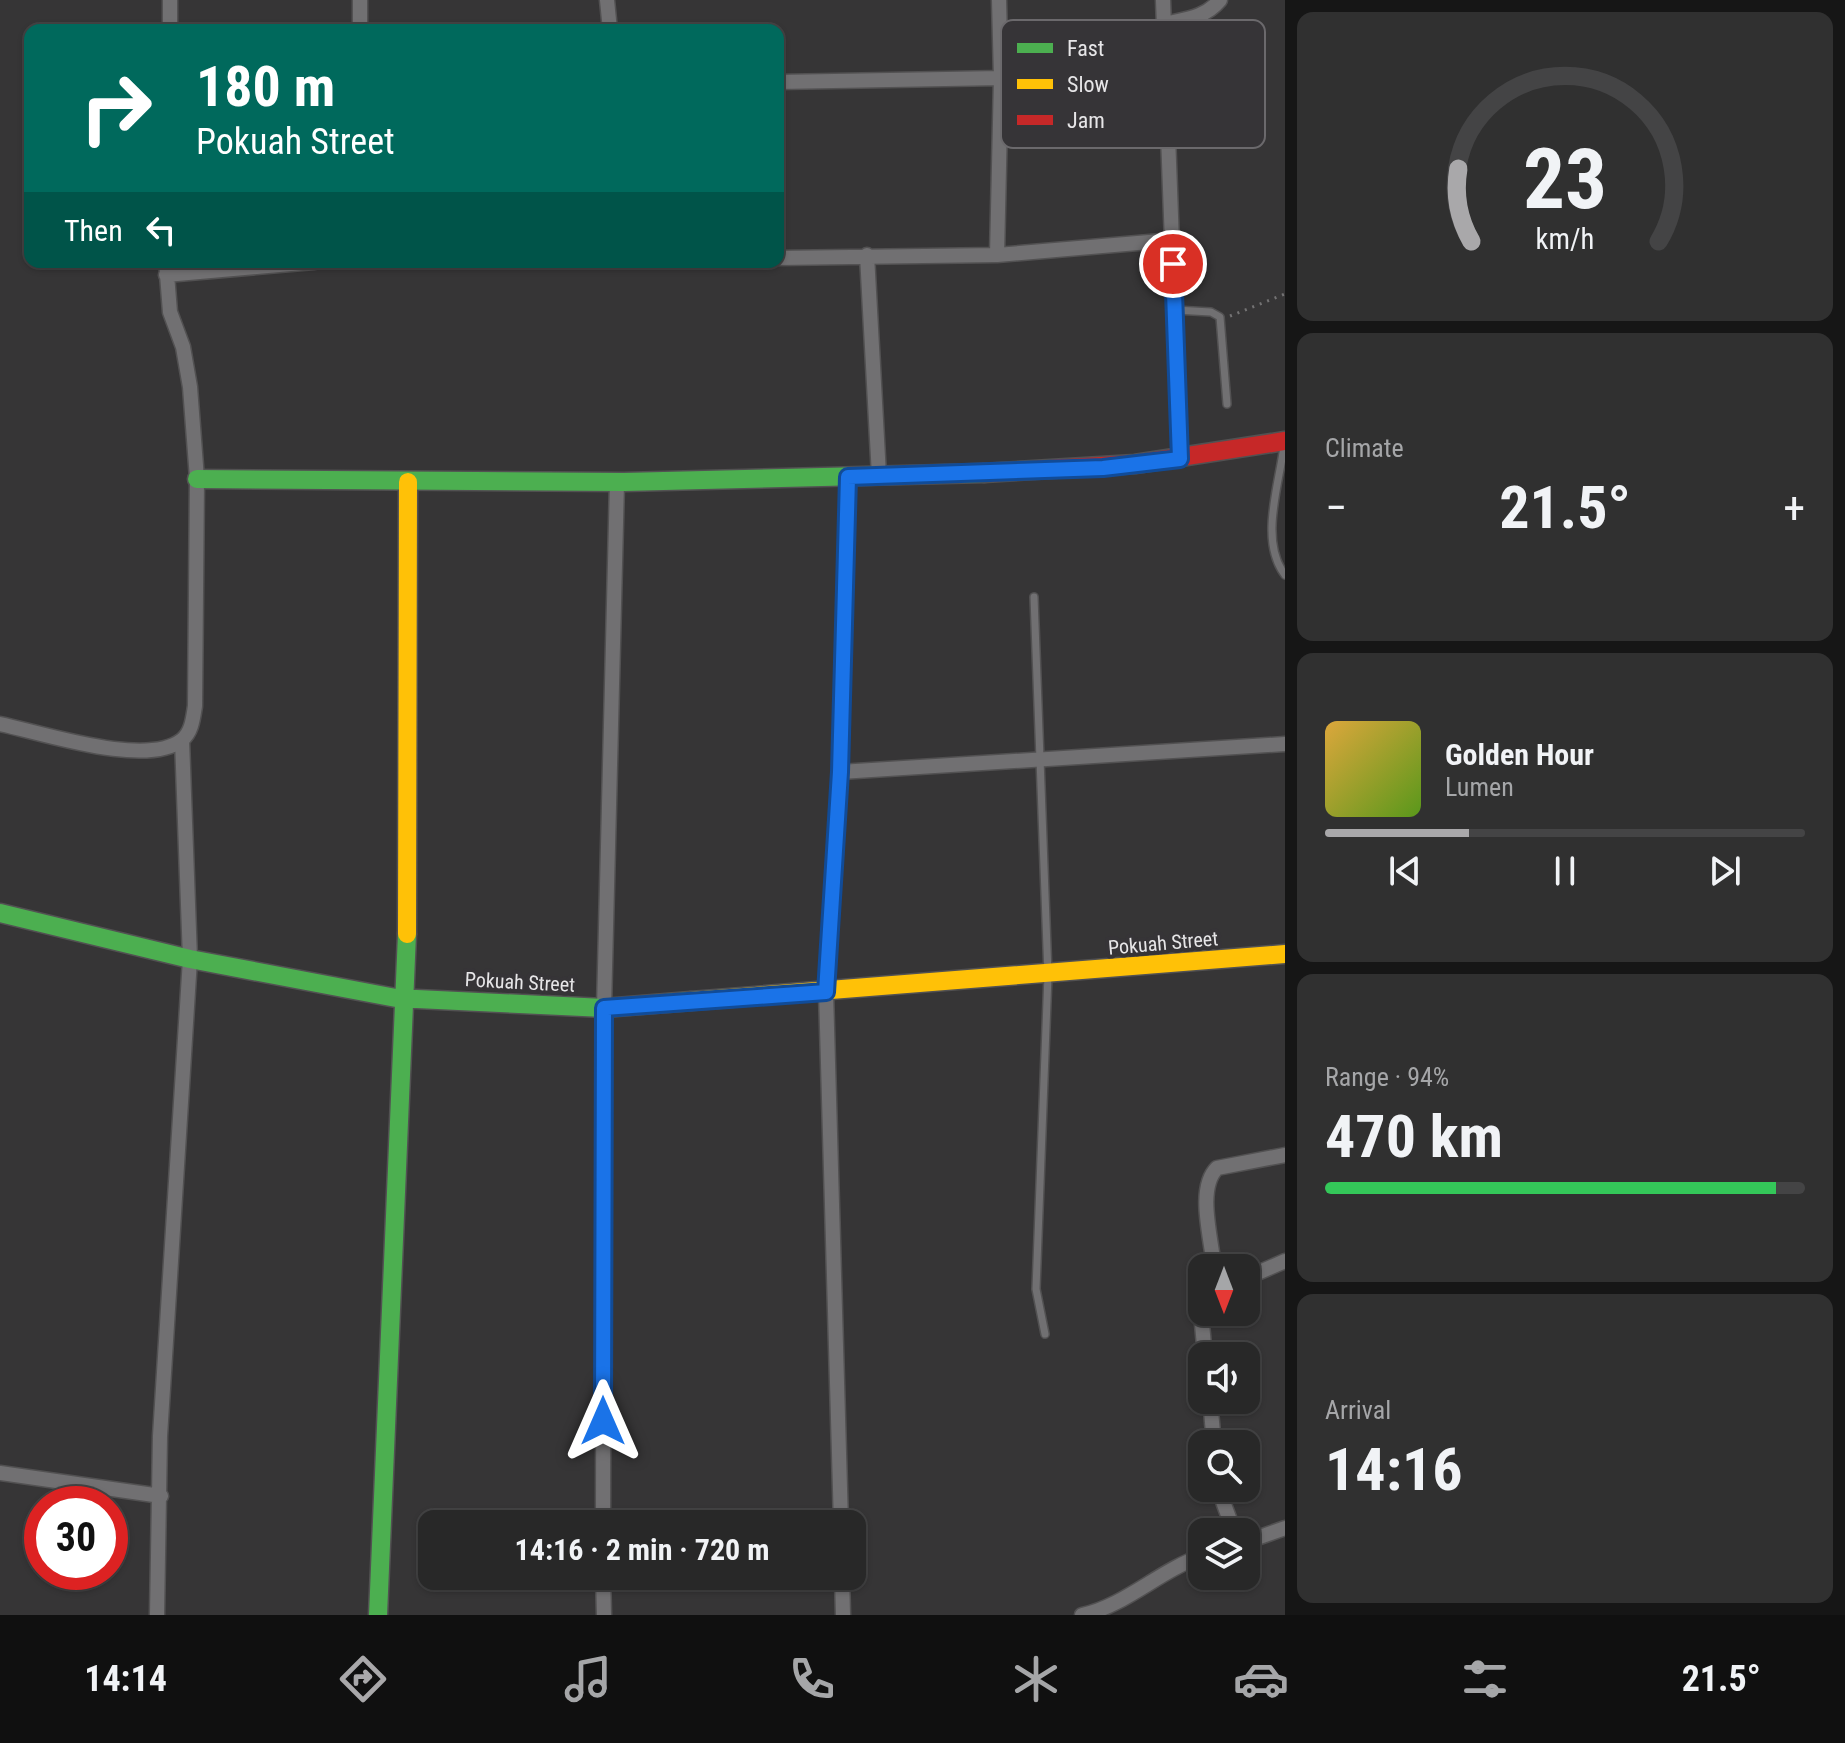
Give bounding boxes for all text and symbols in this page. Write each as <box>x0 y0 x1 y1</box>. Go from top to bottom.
legend <box>1001 20 1265 148</box>
text: Fast <box>1067 36 1104 61</box>
text: 180 m <box>196 54 335 120</box>
icon: right <box>64 56 168 160</box>
text: Slow <box>1067 72 1109 97</box>
text: Jam <box>1067 108 1105 133</box>
text: Pokuah Street <box>196 121 395 163</box>
text: 23 <box>1523 131 1607 228</box>
icon: left <box>139 208 183 252</box>
text: Then <box>64 213 123 248</box>
text: km/h <box>1536 222 1594 256</box>
pin <box>1139 230 1207 298</box>
icon: arrive <box>1151 242 1195 286</box>
text: Climate <box>1325 433 1404 463</box>
text: 21.5° <box>1499 472 1631 543</box>
text: − <box>1325 482 1347 534</box>
text: + <box>1783 482 1805 534</box>
text: Golden Hour <box>1445 737 1594 772</box>
text: Lumen <box>1445 772 1514 802</box>
icon: previous <box>1383 849 1427 893</box>
icon: pause <box>1543 849 1587 893</box>
icon: next <box>1703 849 1747 893</box>
street label: Pokuah Street <box>1107 926 1219 960</box>
street label: Pokuah Street <box>464 967 576 997</box>
text: Range · 94% <box>1325 1062 1449 1092</box>
text: 470 km <box>1325 1101 1503 1172</box>
north arrow <box>1188 1254 1260 1326</box>
map controls <box>1188 1254 1260 1590</box>
button: sound <box>1188 1342 1260 1414</box>
position arrow <box>561 1379 645 1463</box>
text: Arrival <box>1325 1395 1391 1425</box>
button: search <box>1188 1430 1260 1502</box>
text: 14:16 <box>1325 1434 1463 1505</box>
speed limit sign: 30 <box>24 1486 128 1590</box>
button: layers <box>1188 1518 1260 1590</box>
text: 14:16 · 2 min · 720 m <box>515 1532 769 1567</box>
icon: directions <box>335 1651 391 1707</box>
icon: music <box>560 1651 616 1707</box>
icon: phone <box>784 1651 840 1707</box>
icon: climate <box>1008 1651 1064 1707</box>
icon: car <box>1233 1651 1289 1707</box>
icon: filters <box>1457 1651 1513 1707</box>
text: 14:14 <box>84 1658 167 1700</box>
text: 21.5° <box>1682 1658 1761 1700</box>

